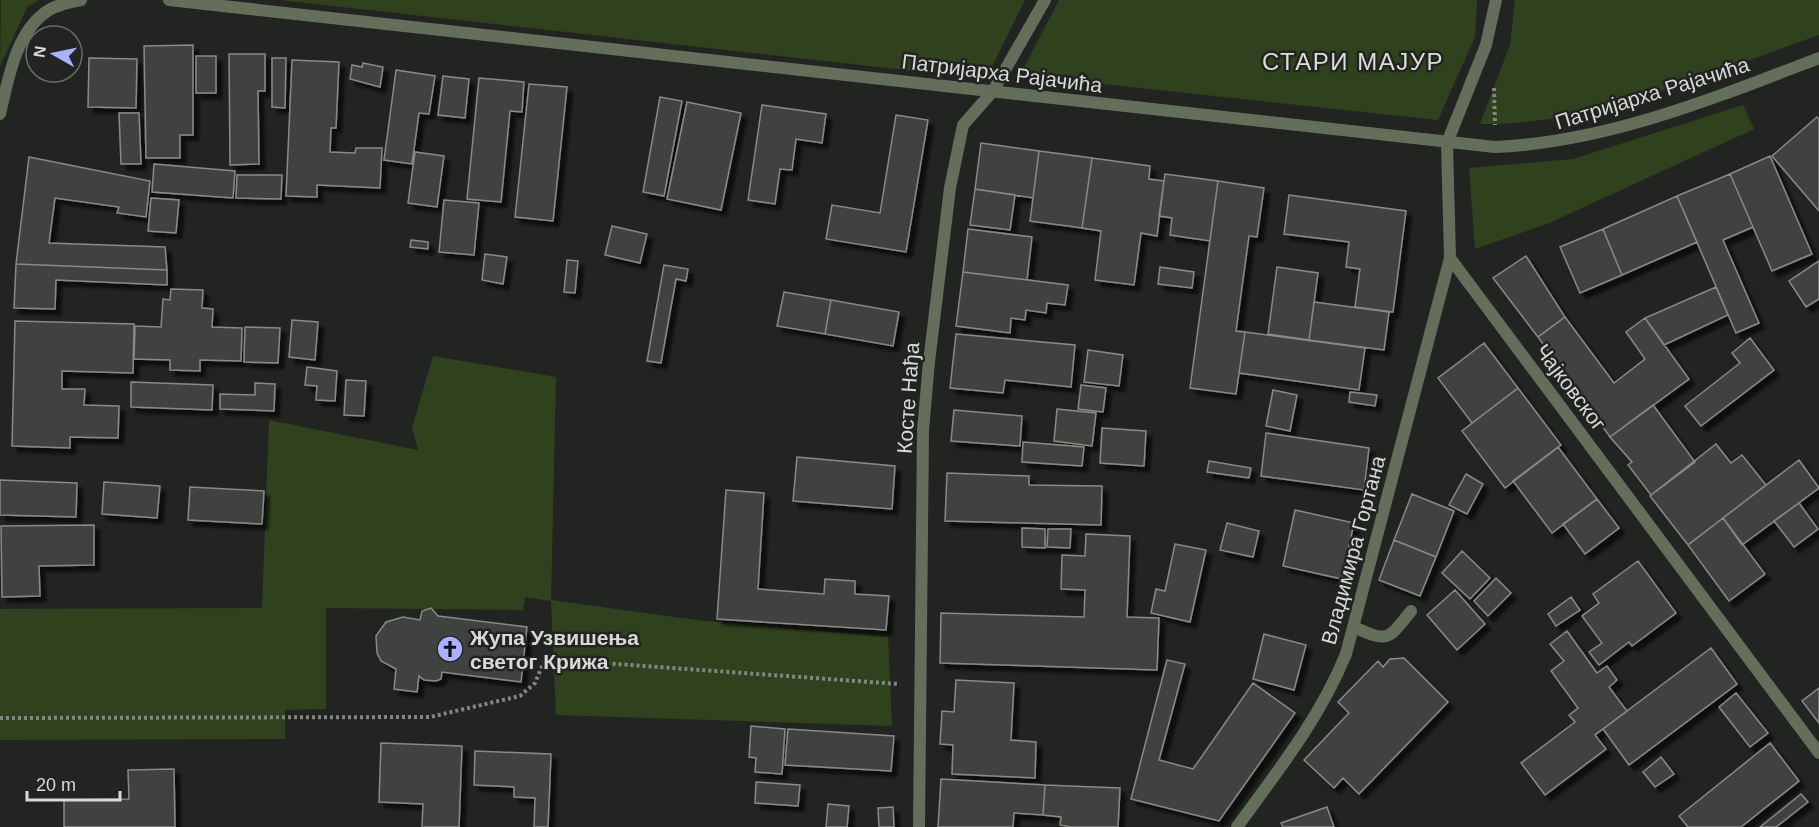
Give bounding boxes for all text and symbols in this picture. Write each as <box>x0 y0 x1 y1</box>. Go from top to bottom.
north arrow <box>24 24 84 84</box>
text: N <box>30 45 49 59</box>
district label: СТАРИ МАЈУР <box>1262 48 1444 75</box>
street label: Патријарха Рајачића <box>900 49 1104 97</box>
street label: Патријарха Рајачића <box>1552 52 1752 133</box>
street label: Чајковског <box>1531 339 1611 435</box>
street label: Косте Нађа <box>893 341 923 454</box>
street label: Владимира Гортана <box>1317 453 1389 647</box>
place label: Жупа Узвишења светог Крижа <box>469 626 639 673</box>
church icon: Жупа Узвишења светог Крижа <box>435 634 465 664</box>
scale bar <box>27 764 120 802</box>
text: 20 m <box>36 775 76 795</box>

